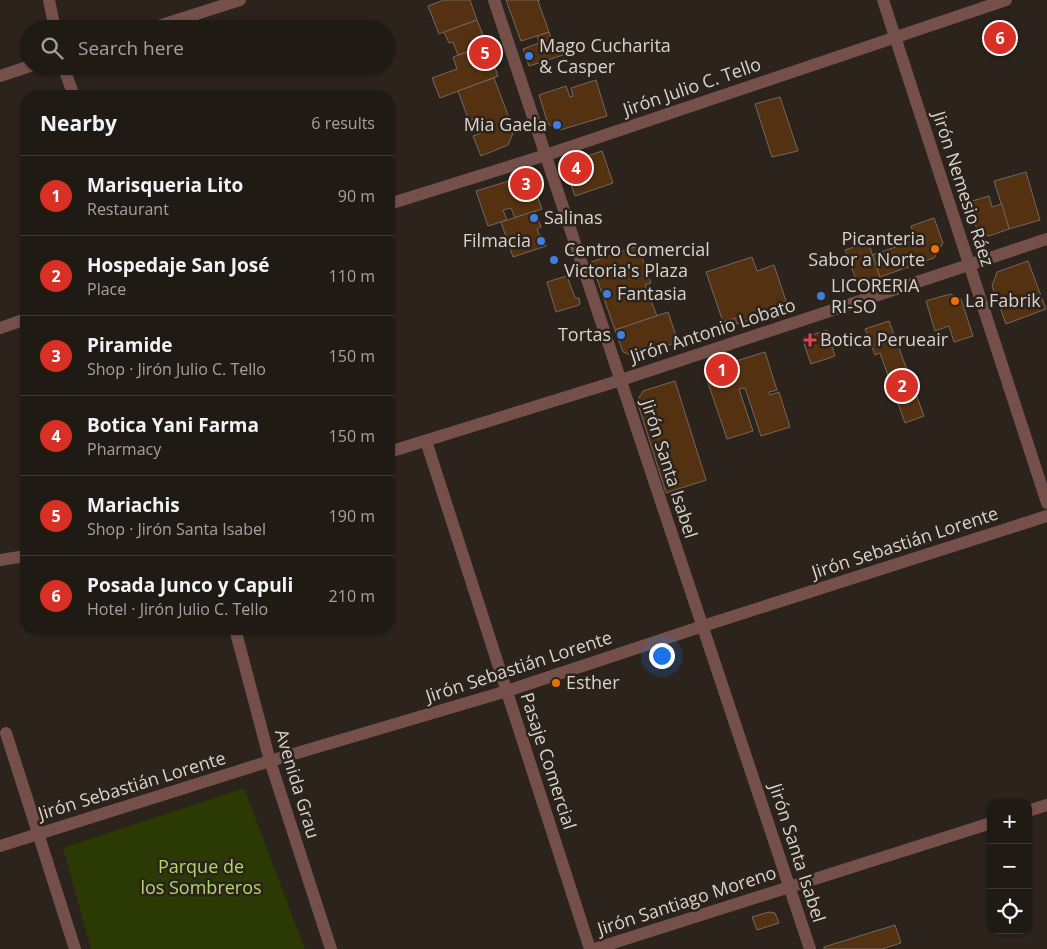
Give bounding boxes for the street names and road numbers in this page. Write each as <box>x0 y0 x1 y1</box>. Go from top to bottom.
street label: Jirón Julio C. Tello <box>618 51 764 122</box>
street label: Jirón Nemesio Ráez <box>927 106 1000 269</box>
street label: Jirón Antonio Lobato <box>625 292 798 369</box>
street label: Jirón Santa Isabel <box>636 394 704 541</box>
street label: Jirón Sebastián Lorente <box>806 501 1001 584</box>
street label: Jirón Sebastián Lorente <box>420 625 615 708</box>
street label: Pasaje Comercial <box>515 689 582 832</box>
street label: Avenida Grau <box>270 726 326 841</box>
street label: Jirón Sebastián Lorente <box>33 745 228 826</box>
street label: Jirón Santa Isabel <box>764 778 832 925</box>
street label: Jirón Santiago Moreno <box>592 860 779 941</box>

